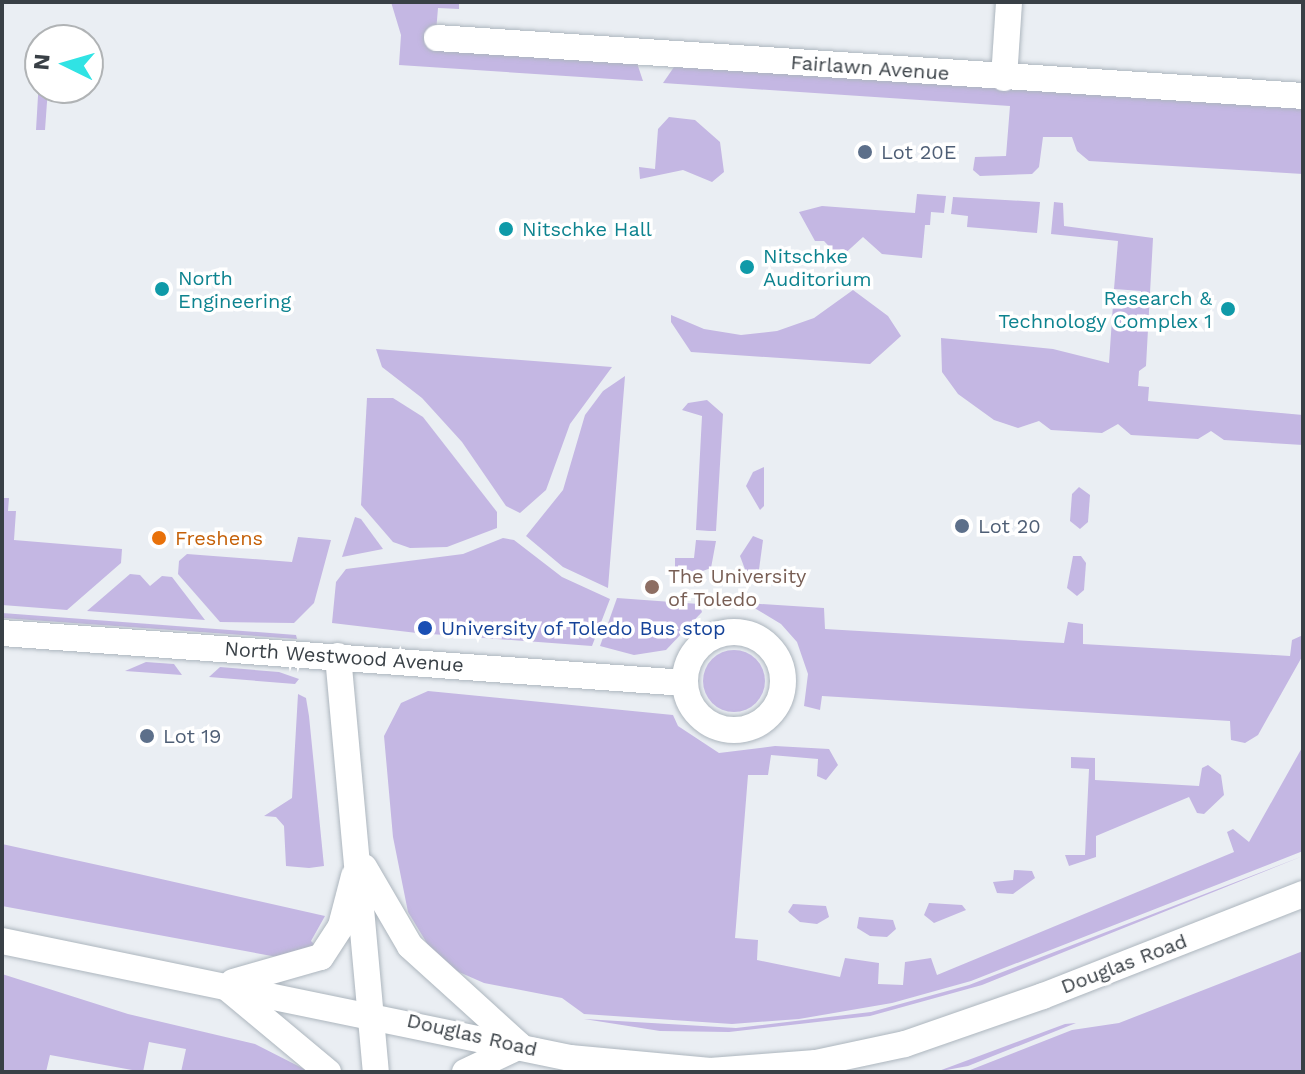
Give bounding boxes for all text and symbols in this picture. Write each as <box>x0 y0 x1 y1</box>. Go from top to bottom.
north arrow <box>24 24 104 104</box>
street label: Fairlawn Avenue <box>789 50 951 86</box>
text: N <box>28 53 55 71</box>
place label: Lot 20E <box>881 140 957 164</box>
marker: Lot 20E <box>856 143 874 161</box>
place label: Nitschke Hall <box>522 217 652 241</box>
marker: Nitschke Hall <box>497 220 515 238</box>
place label: Nitschke Auditorium <box>763 244 871 291</box>
marker: Nitschke Auditorium <box>738 258 756 276</box>
place label: North Engineering <box>178 266 291 313</box>
marker: North Engineering <box>153 280 171 298</box>
place label: Research & Technology Complex 1 <box>997 286 1212 333</box>
marker: Research & Technology Complex 1 <box>1219 300 1237 318</box>
place label: Lot 20 <box>978 514 1041 538</box>
marker: Lot 20 <box>953 517 971 535</box>
place label: Freshens <box>175 526 263 550</box>
marker: Freshens <box>150 529 168 547</box>
place label: The University of Toledo <box>668 564 806 611</box>
marker: The University of Toledo <box>643 578 661 596</box>
place label: University of Toledo Bus stop <box>441 616 727 640</box>
marker: University of Toledo Bus stop <box>416 619 434 637</box>
street label: North Westwood Avenue <box>223 637 465 677</box>
place label: Lot 19 <box>163 724 222 748</box>
marker: Lot 19 <box>138 727 156 745</box>
street label: Douglas Road <box>1058 929 1190 999</box>
street label: Douglas Road <box>404 1008 540 1062</box>

